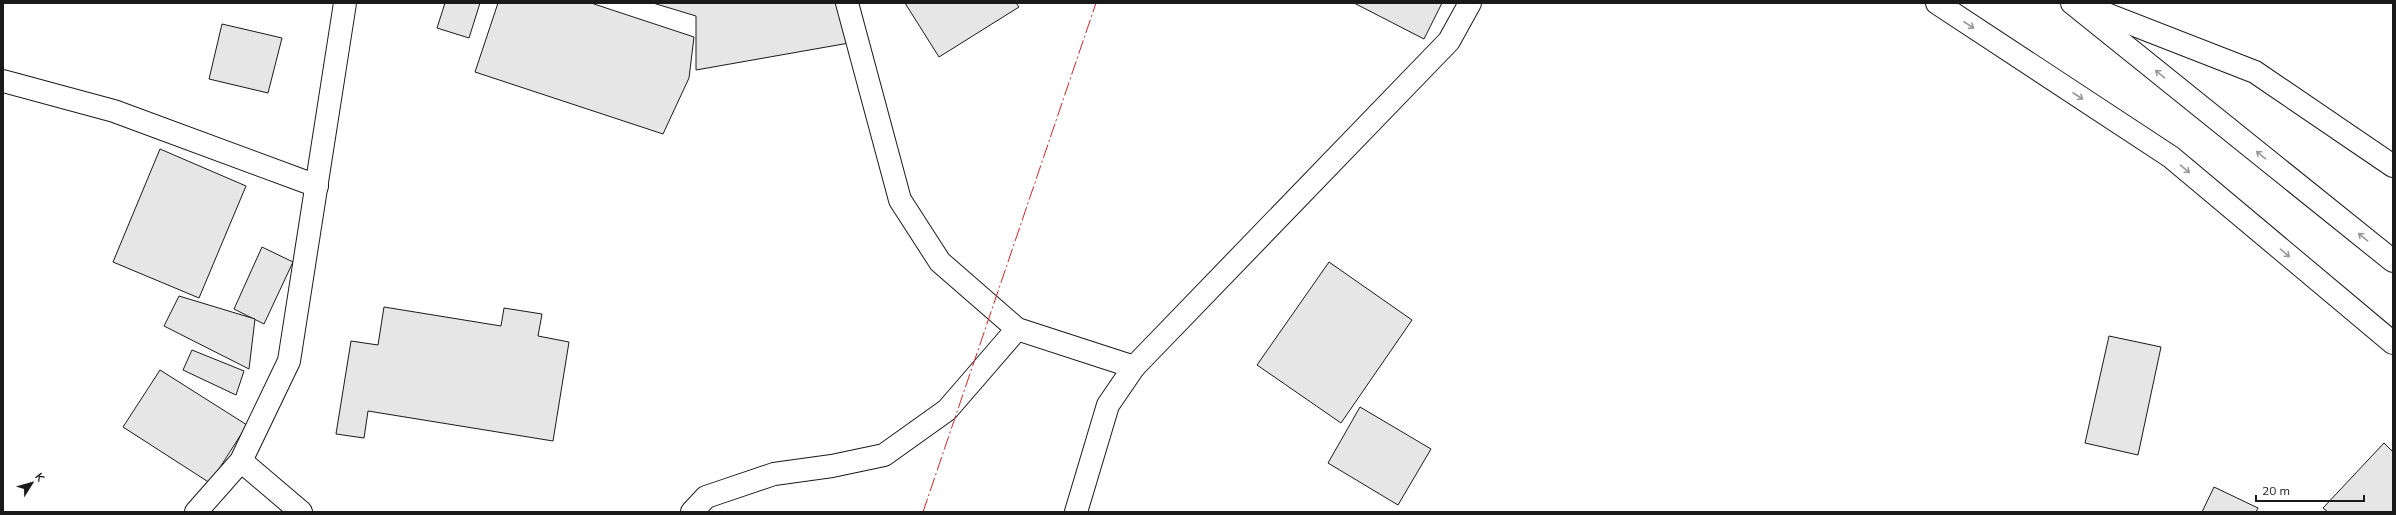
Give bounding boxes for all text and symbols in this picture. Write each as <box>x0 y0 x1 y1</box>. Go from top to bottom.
one-way arrow <box>1963 21 1974 29</box>
one-way arrow <box>2155 69 2165 78</box>
one-way arrow <box>2072 92 2083 100</box>
one-way arrow <box>2256 151 2267 160</box>
one-way arrow <box>2180 165 2191 174</box>
one-way arrow <box>2357 232 2368 241</box>
one-way arrow <box>2279 249 2290 258</box>
north arrow <box>12 463 52 503</box>
text: K <box>32 470 48 485</box>
scale bar <box>2256 477 2364 503</box>
text: 20 m <box>2262 483 2290 498</box>

